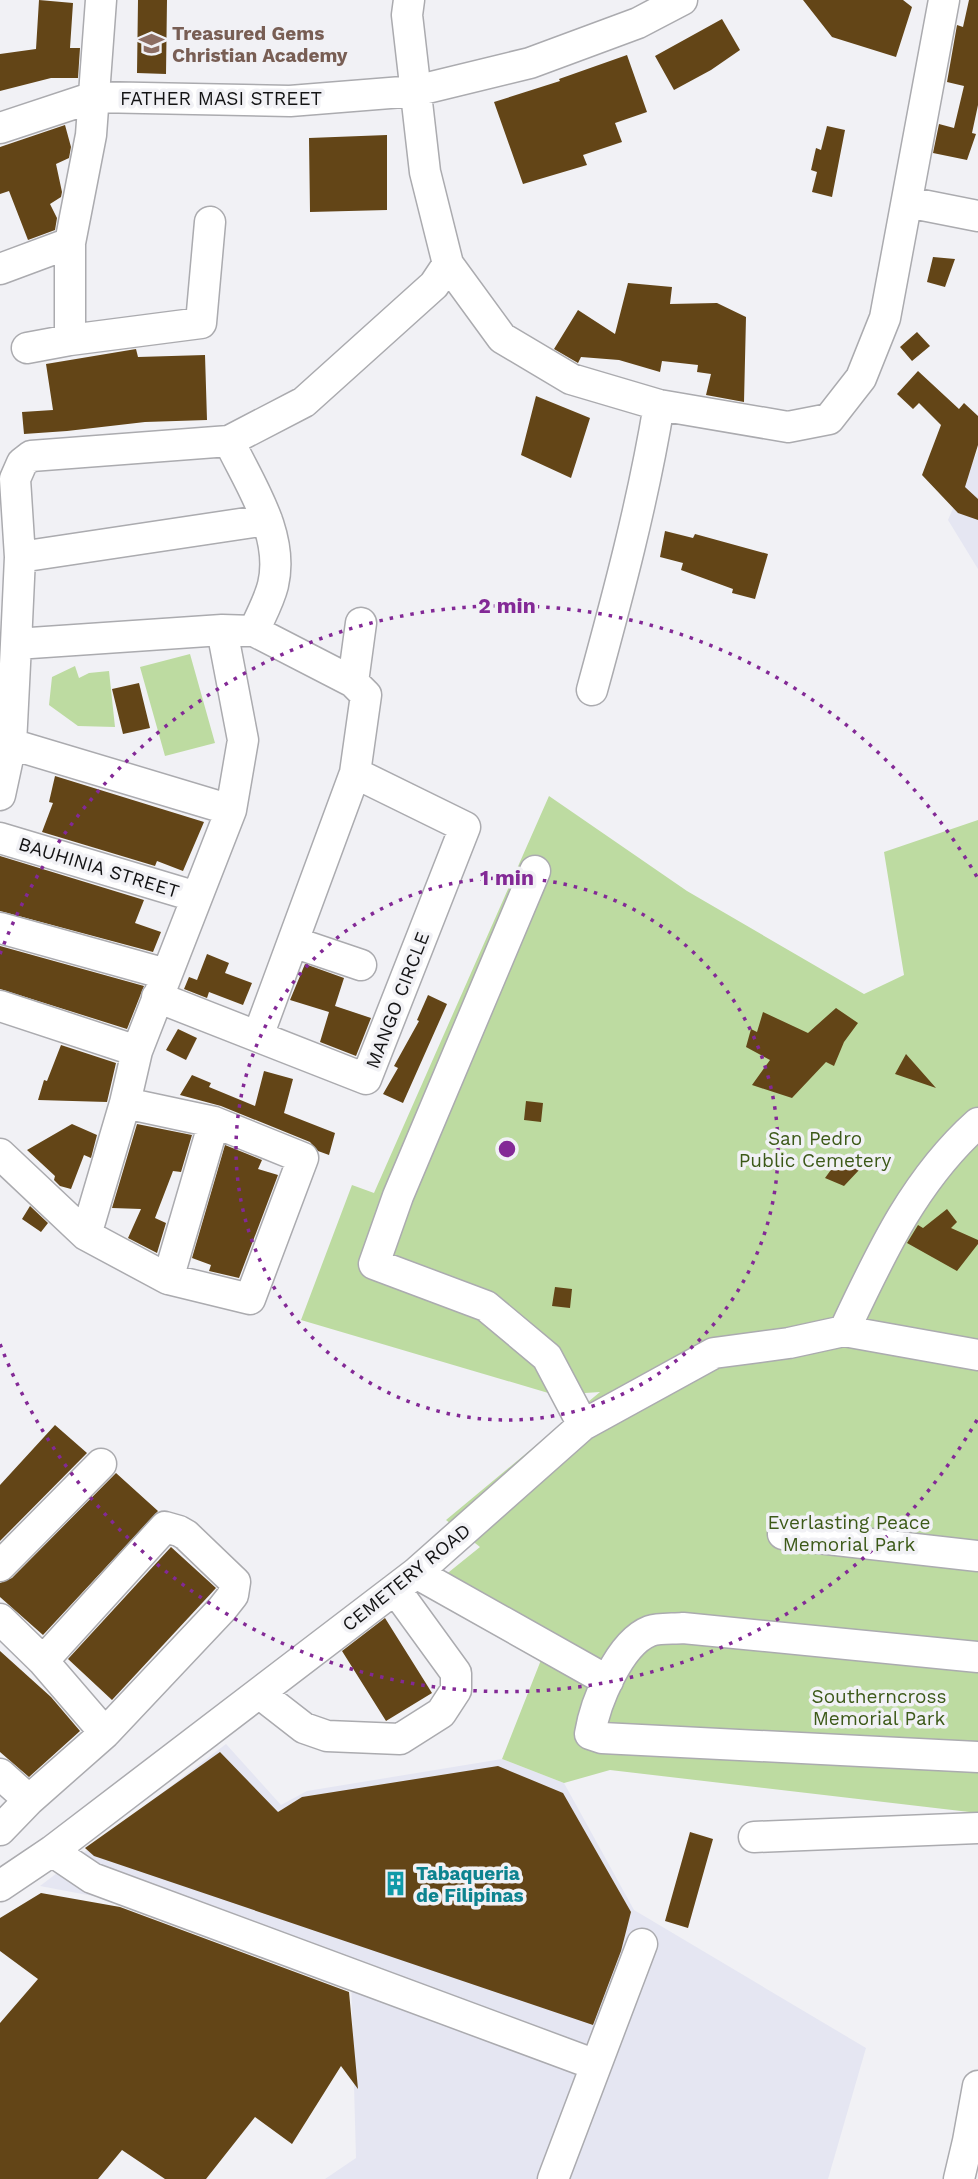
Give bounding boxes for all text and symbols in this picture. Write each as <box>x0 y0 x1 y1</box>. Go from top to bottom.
place label: Treasured Gems Christian Academy <box>172 22 348 67</box>
school or university icon: Treasured Gems Christian Academy <box>138 30 166 58</box>
street label: FATHER MASI STREET <box>120 87 322 110</box>
text: 2 min <box>478 593 536 618</box>
street label: BAUHINIA STREET <box>16 832 182 903</box>
text: 1 min <box>480 865 534 890</box>
street label: MANGO CIRCLE <box>361 928 434 1072</box>
park label: San Pedro Public Cemetery <box>739 1127 891 1172</box>
centre of rings <box>495 1137 519 1161</box>
park label: Everlasting Peace Memorial Park <box>768 1511 930 1556</box>
street label: CEMETERY ROAD <box>338 1519 475 1636</box>
park label: Southerncross Memorial Park <box>811 1685 947 1730</box>
place label: Tabaqueria de Filipinas <box>416 1862 524 1907</box>
building icon: Tabaqueria de Filipinas <box>382 1870 410 1898</box>

